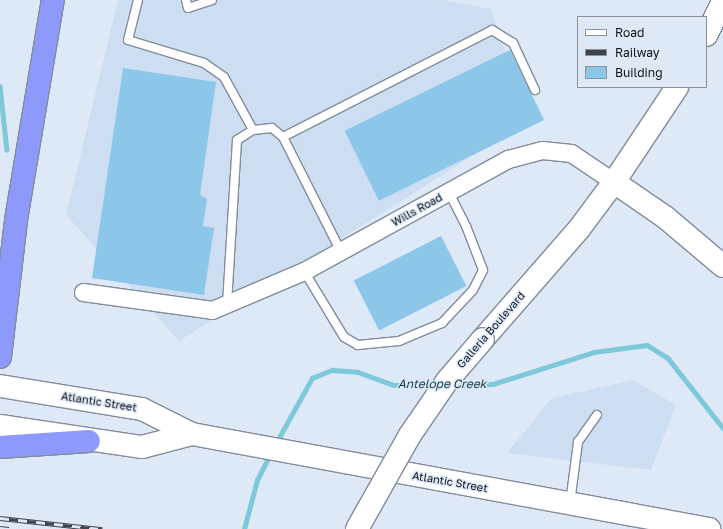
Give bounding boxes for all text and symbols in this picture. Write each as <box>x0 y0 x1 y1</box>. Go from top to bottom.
legend <box>577 16 707 88</box>
text: Road <box>615 25 644 40</box>
text: Railway <box>615 45 660 60</box>
text: Building <box>615 65 663 80</box>
street label: Wills Road <box>389 191 445 229</box>
street label: Galleria Boulevard <box>454 289 528 371</box>
water label: Antelope Creek <box>398 377 486 391</box>
street label: Atlantic Street <box>60 390 138 414</box>
street label: Atlantic Street <box>411 469 489 495</box>

